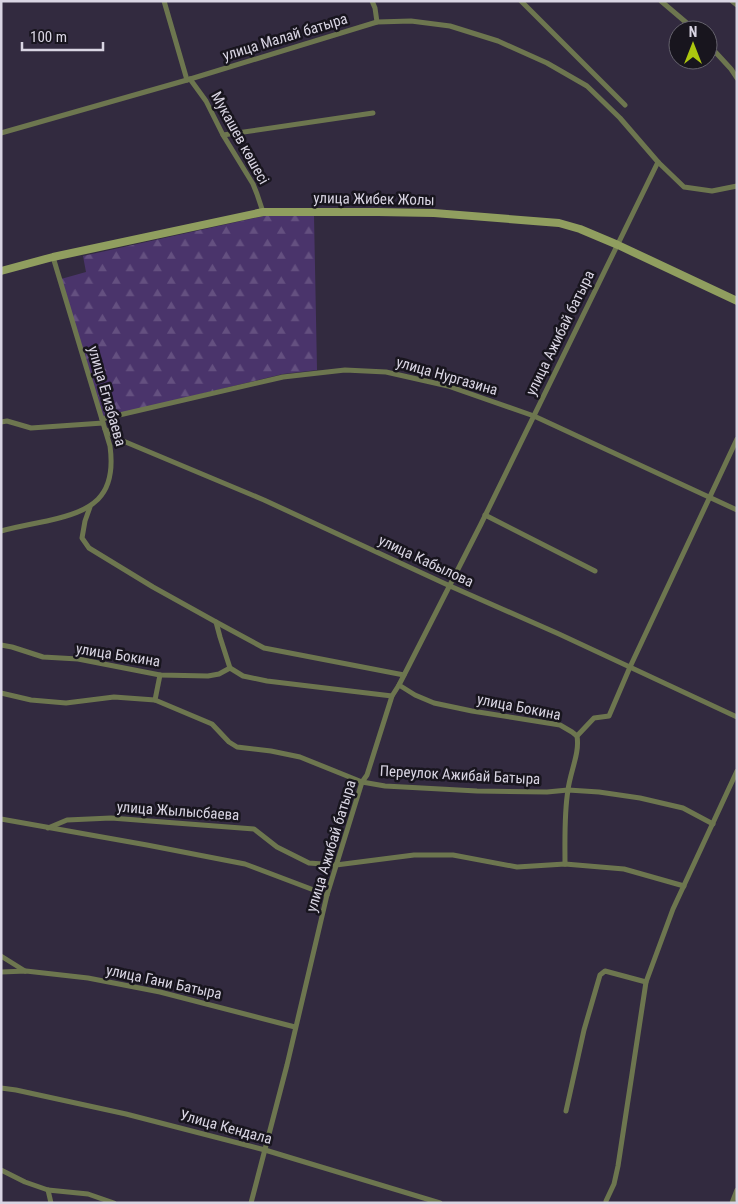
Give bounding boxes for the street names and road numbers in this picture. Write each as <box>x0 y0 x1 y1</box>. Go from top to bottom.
street label: улица Малай батыра <box>220 9 350 65</box>
street label: Мукашев көшесі <box>207 89 273 187</box>
street label: улица Жибек Жолы <box>313 189 435 209</box>
street label: улица Ажибай батыра <box>522 267 598 399</box>
street label: улица Егизбаева <box>84 344 130 448</box>
street label: улица Нургазина <box>394 353 500 399</box>
street label: улица Кабылова <box>376 531 476 591</box>
street label: улица Бокина <box>75 639 161 671</box>
street label: улица Бокина <box>475 690 563 724</box>
street label: Переулок Ажибай Батыра <box>379 762 541 788</box>
street label: улица Ажибай батыра <box>302 778 360 914</box>
street label: улица Жылысбаева <box>116 798 240 824</box>
street label: улица Гани Батыра <box>104 961 224 1003</box>
street label: Улица Кендала <box>178 1106 274 1148</box>

